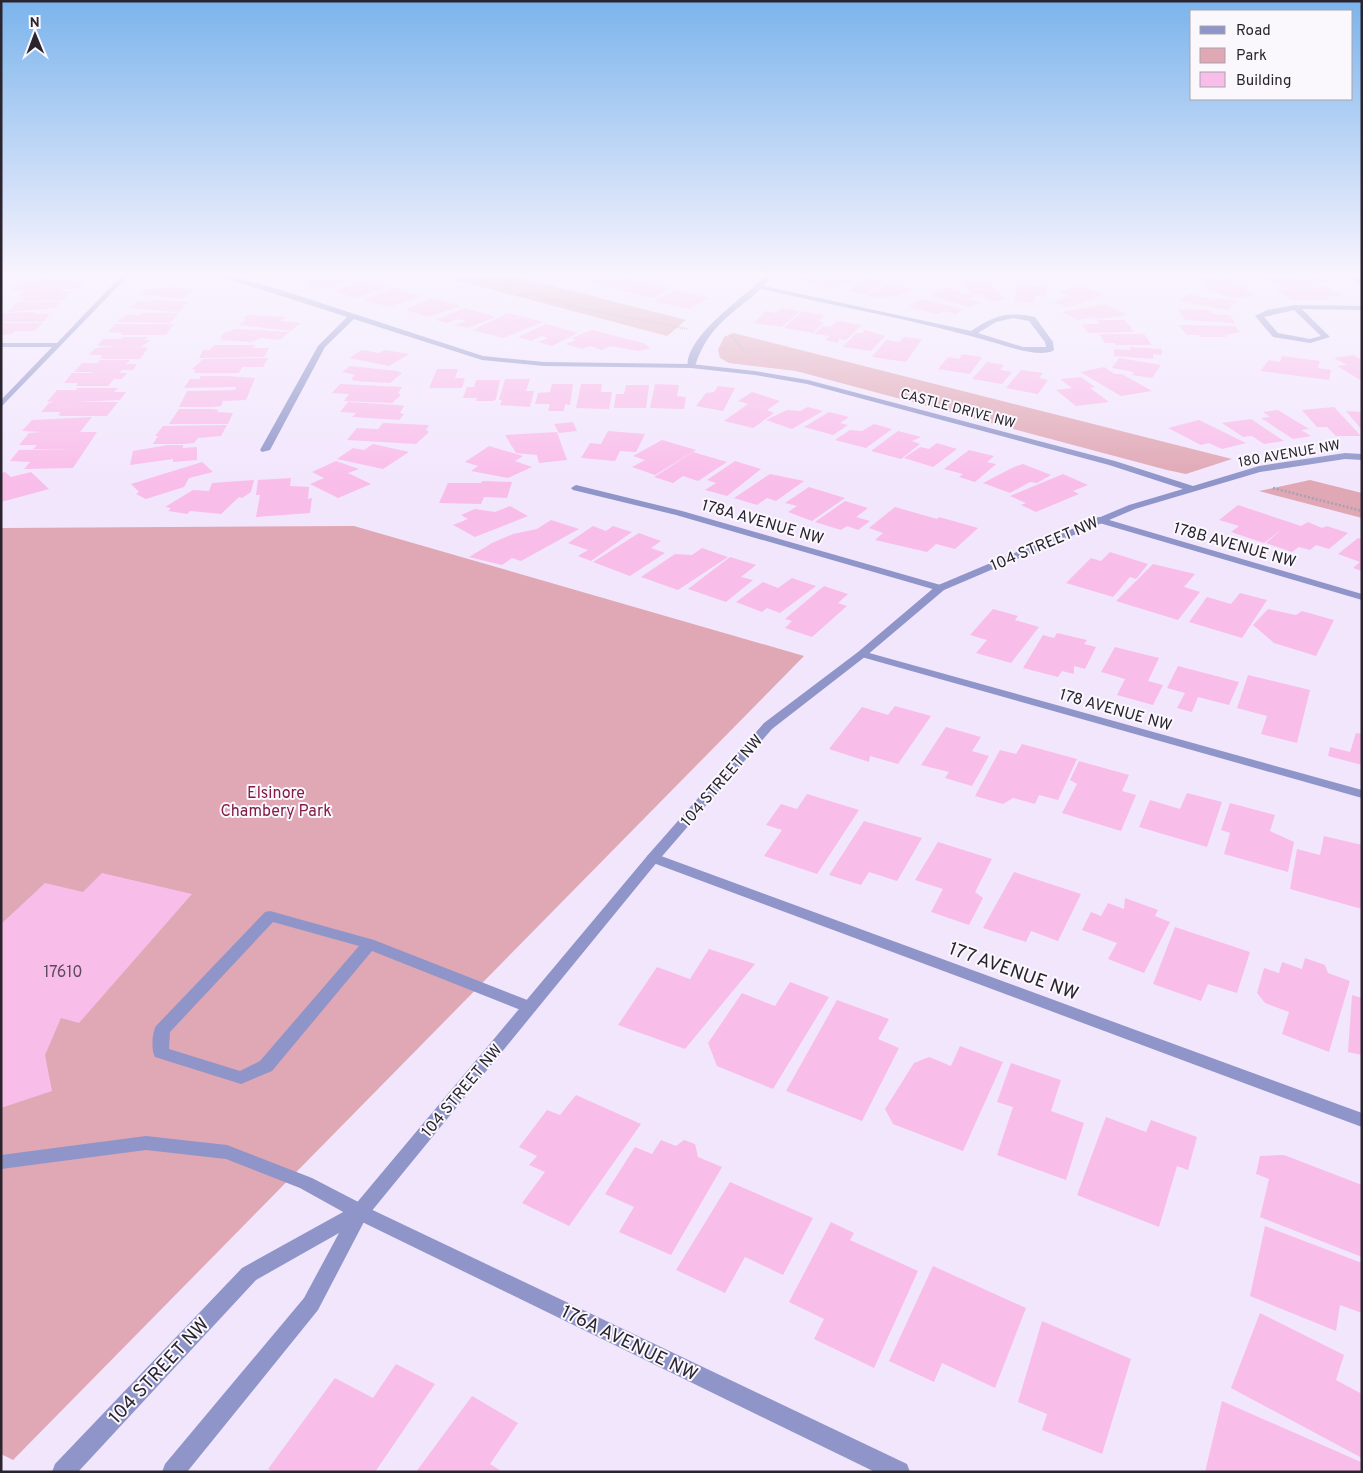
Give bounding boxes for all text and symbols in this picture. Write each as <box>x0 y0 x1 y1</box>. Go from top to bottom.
north arrow <box>10 10 60 60</box>
legend <box>1190 10 1353 100</box>
text: N <box>30 15 40 32</box>
text: Road <box>1236 22 1271 41</box>
text: Park <box>1236 47 1267 66</box>
text: Building <box>1236 72 1291 91</box>
street label: CASTLE DRIVE NW <box>898 386 1017 433</box>
street label: 180 AVENUE NW <box>1237 437 1342 472</box>
street label: 178A AVENUE NW <box>699 496 826 550</box>
street label: 104 STREET NW <box>988 513 1102 577</box>
street label: 178B AVENUE NW <box>1171 519 1298 573</box>
street label: 178 AVENUE NW <box>1057 685 1174 737</box>
street label: 104 STREET NW <box>677 731 768 831</box>
park label: Elsinore Chambery Park <box>220 784 332 822</box>
street label: 177 AVENUE NW <box>945 937 1082 1007</box>
house number: 17610 <box>43 963 83 983</box>
street label: 104 STREET NW <box>418 1041 507 1142</box>
street label: 176A AVENUE NW <box>557 1300 701 1387</box>
street label: 104 STREET NW <box>104 1313 215 1430</box>

